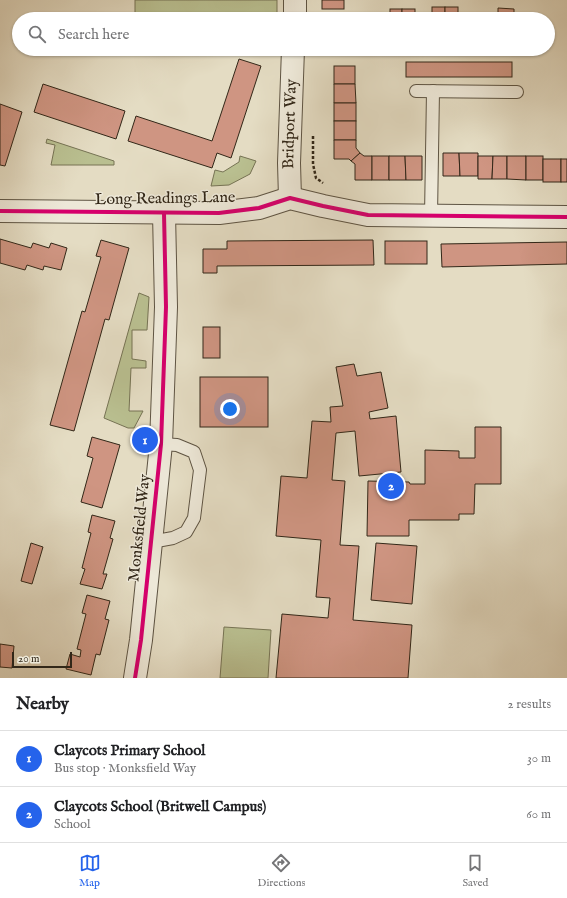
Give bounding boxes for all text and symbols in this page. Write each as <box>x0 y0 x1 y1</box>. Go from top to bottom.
search box <box>12 12 555 56</box>
icon: search <box>26 23 48 45</box>
text: Search here <box>58 25 129 44</box>
street label: Bridport Way <box>279 78 302 169</box>
street label: Long Readings Lane <box>95 188 235 210</box>
your location <box>220 399 240 419</box>
pin: 1 <box>132 425 158 455</box>
pin: 2 <box>378 471 404 501</box>
street label: Monksfield Way <box>124 473 156 583</box>
scale bar <box>12 650 72 669</box>
text: 20 m <box>18 652 39 666</box>
text: Nearby <box>16 694 69 715</box>
text: 2 results <box>507 696 551 713</box>
text: Claycots Primary School <box>54 741 205 760</box>
text: 1 <box>27 750 31 767</box>
text: 30 m <box>527 750 551 767</box>
text: Bus stop · Monksfield Way <box>54 760 196 777</box>
text: Claycots School (Britwell Campus) <box>54 797 266 816</box>
text: 2 <box>26 806 32 823</box>
text: 60 m <box>526 806 551 823</box>
text: School <box>54 816 91 833</box>
tab: Map <box>79 852 101 890</box>
tab: Directions <box>258 852 305 890</box>
tab: Saved <box>462 852 488 890</box>

